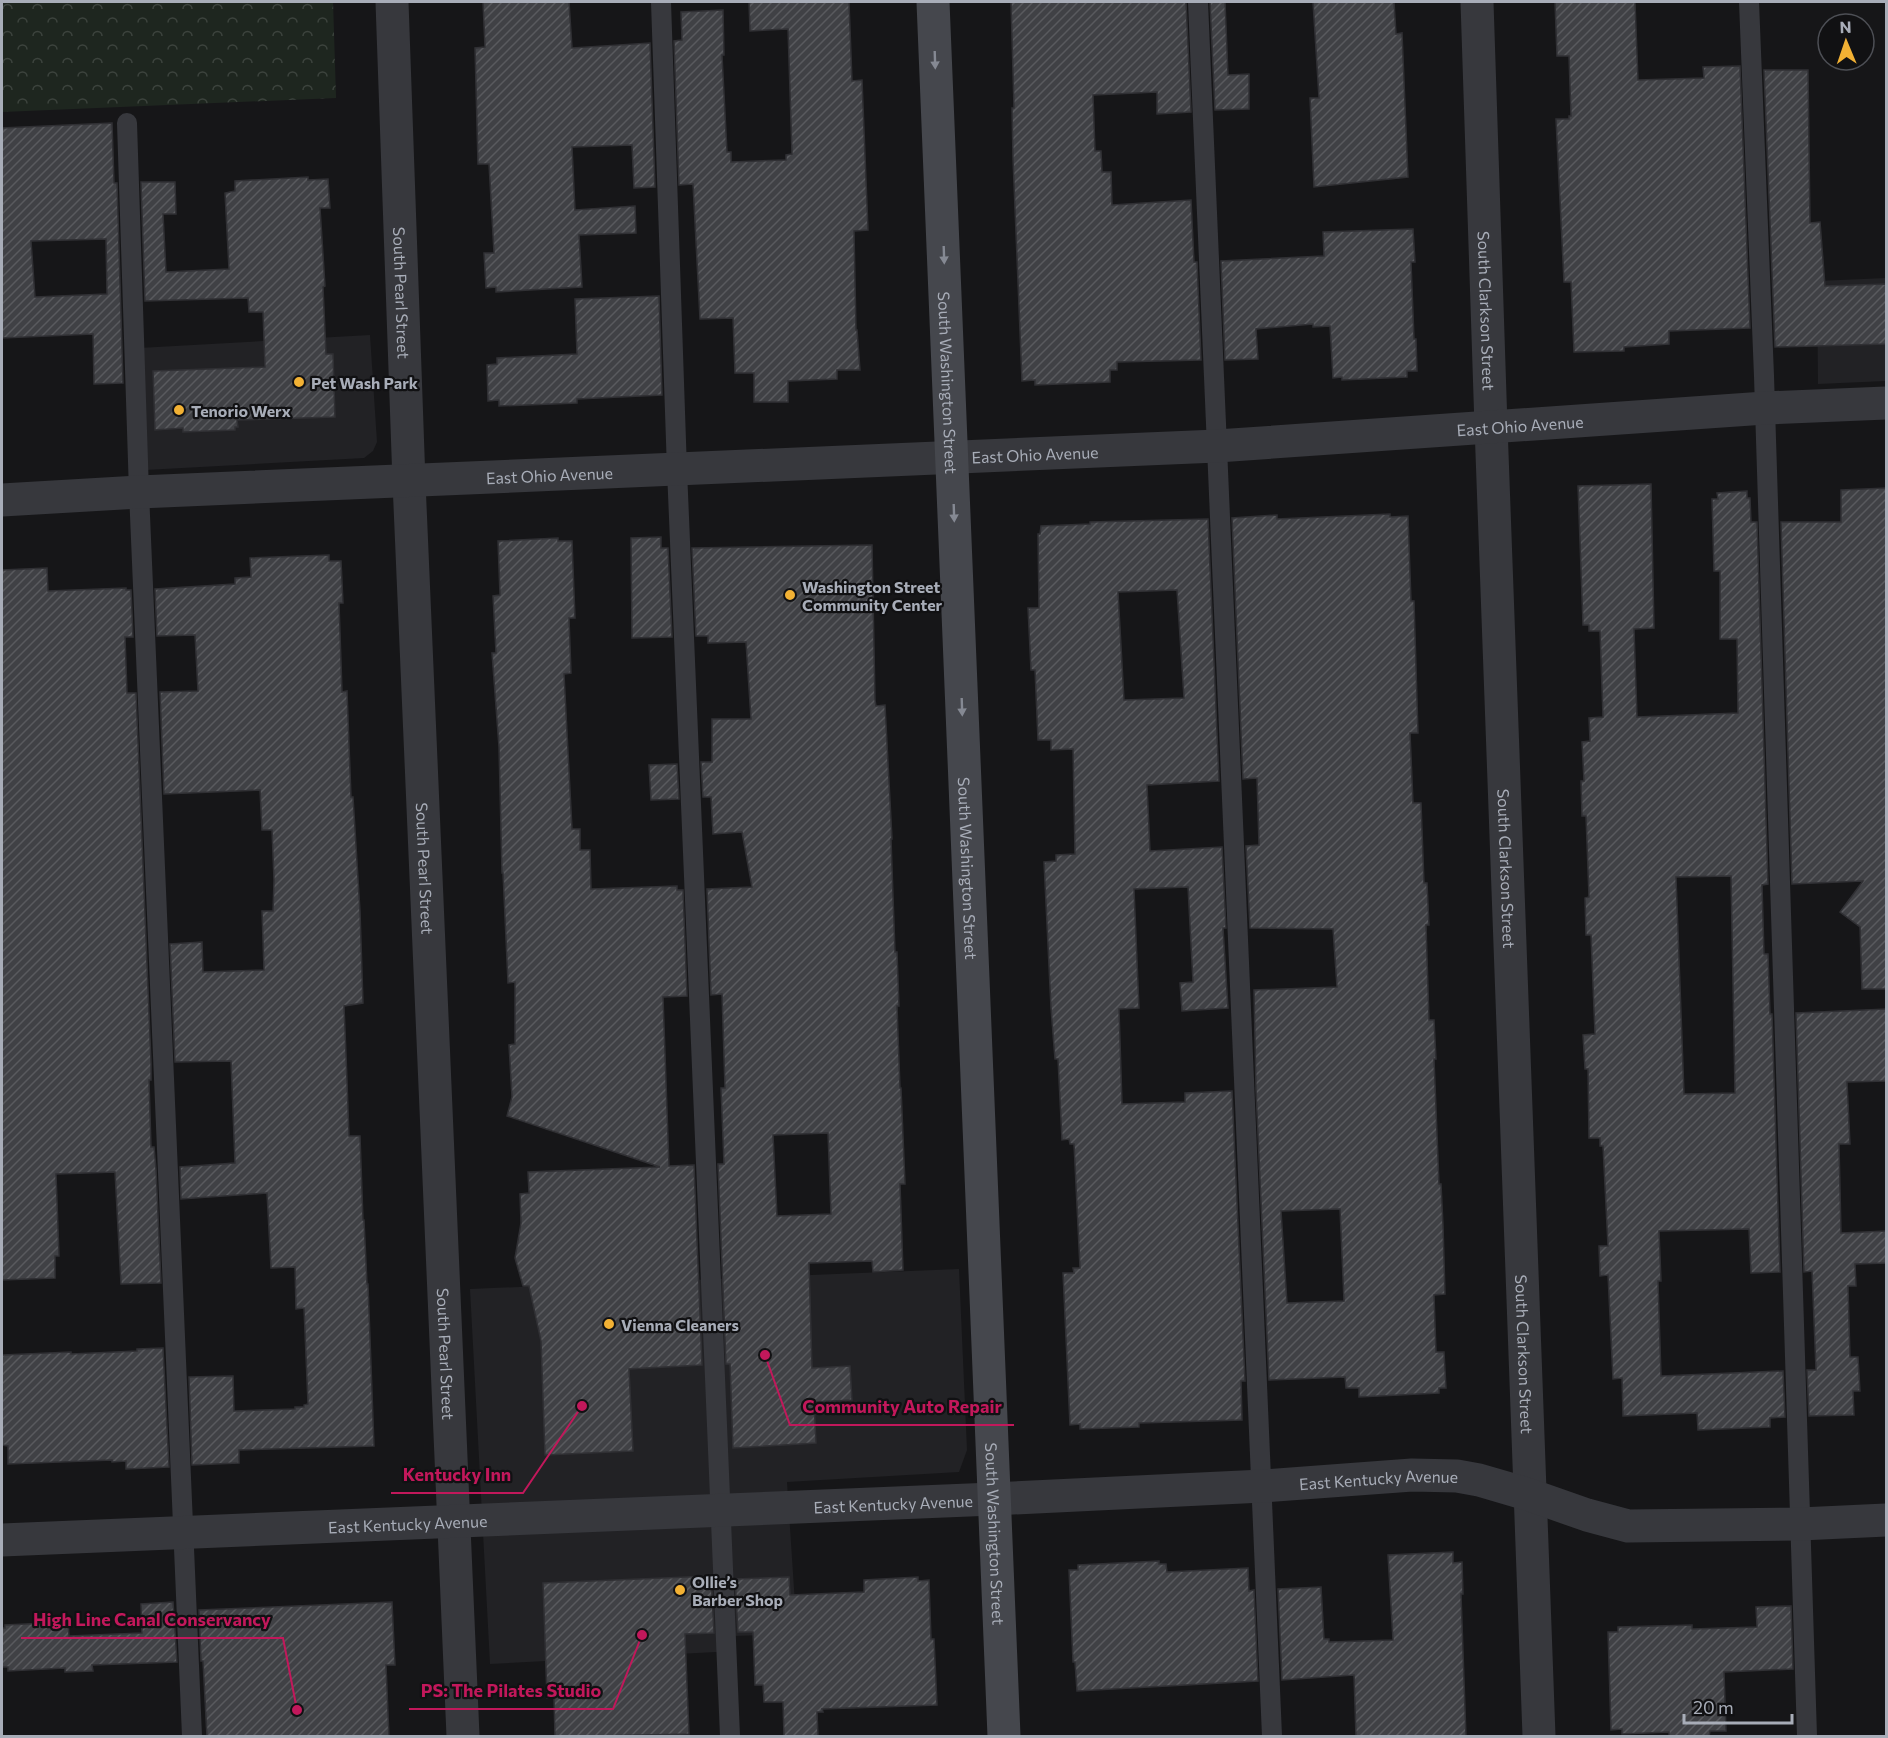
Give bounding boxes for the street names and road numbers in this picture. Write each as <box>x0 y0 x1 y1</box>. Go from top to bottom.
street label: South Pearl Street <box>390 226 414 360</box>
street label: South Clarkson Street <box>1475 231 1499 391</box>
street label: South Washington Street <box>935 291 962 475</box>
street label: East Ohio Avenue <box>1456 411 1584 439</box>
street label: East Ohio Avenue <box>971 442 1099 466</box>
street label: East Ohio Avenue <box>485 462 613 487</box>
street label: South Washington Street <box>955 777 982 960</box>
street label: South Clarkson Street <box>1495 788 1520 949</box>
street label: South Pearl Street <box>413 802 438 935</box>
street label: South Clarkson Street <box>1513 1274 1537 1435</box>
street label: South Pearl Street <box>434 1287 459 1421</box>
street label: South Washington Street <box>982 1442 1009 1626</box>
street label: East Kentucky Avenue <box>1298 1465 1458 1493</box>
street label: East Kentucky Avenue <box>813 1490 973 1516</box>
street label: East Kentucky Avenue <box>328 1510 488 1536</box>

